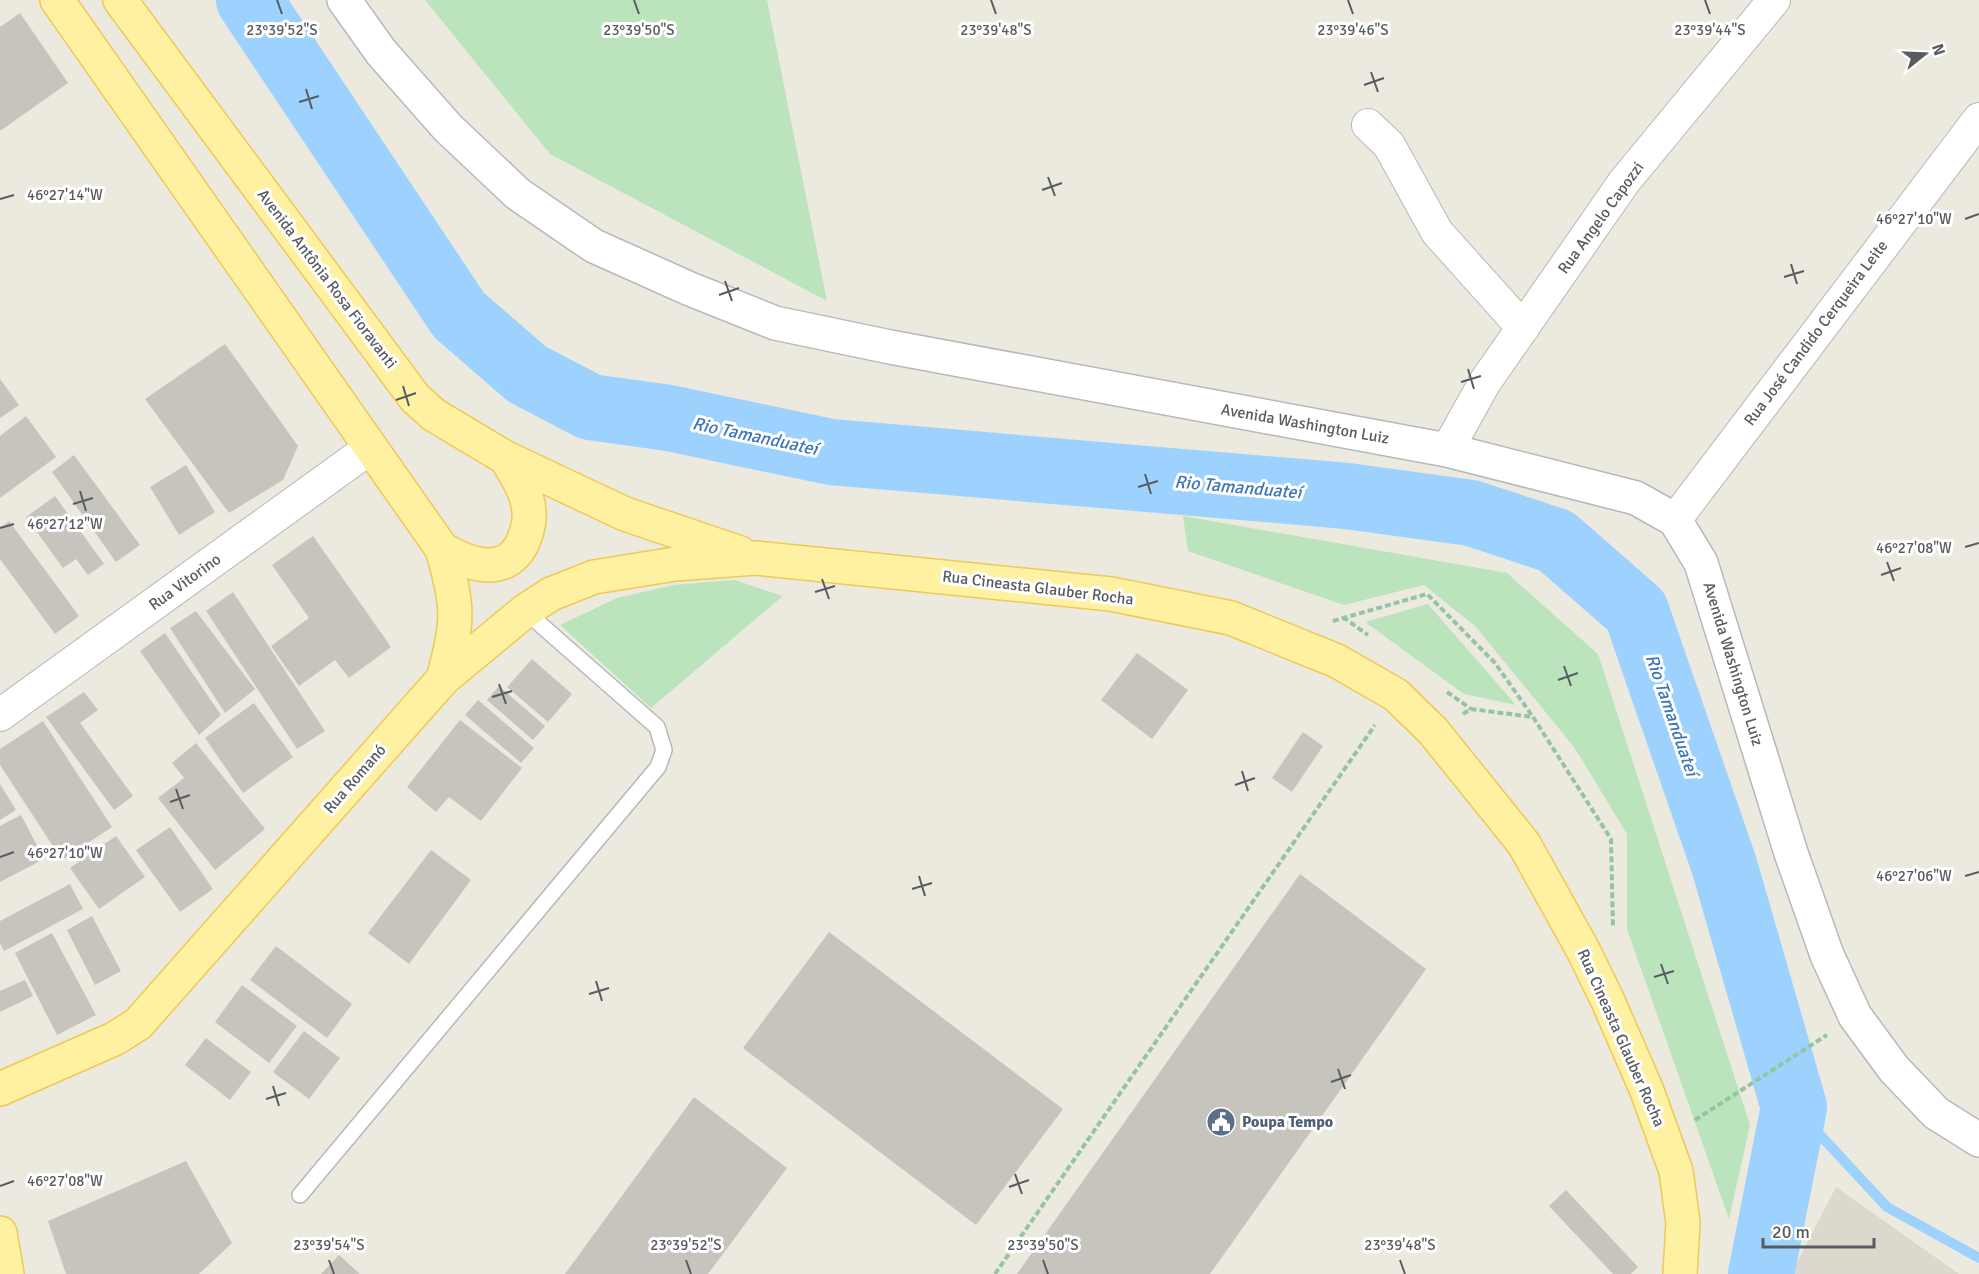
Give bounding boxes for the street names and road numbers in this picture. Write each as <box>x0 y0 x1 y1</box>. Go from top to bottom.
street label: Rua Angelo Capozzi <box>1554 158 1648 278</box>
street label: Avenida Antônia Rosa Fioravanti <box>253 185 401 373</box>
street label: Rua José Candido Cerqueira Leite <box>1740 236 1892 430</box>
street label: Avenida Washington Luiz <box>1219 399 1391 449</box>
street label: Rua Vitorino <box>145 549 225 615</box>
street label: Rua Cineasta Glauber Rocha <box>941 566 1135 610</box>
street label: Avenida Washington Luiz <box>1699 580 1767 748</box>
street label: Rua Romanó <box>319 740 391 818</box>
street label: Rua Cineasta Glauber Rocha <box>1573 946 1669 1130</box>

